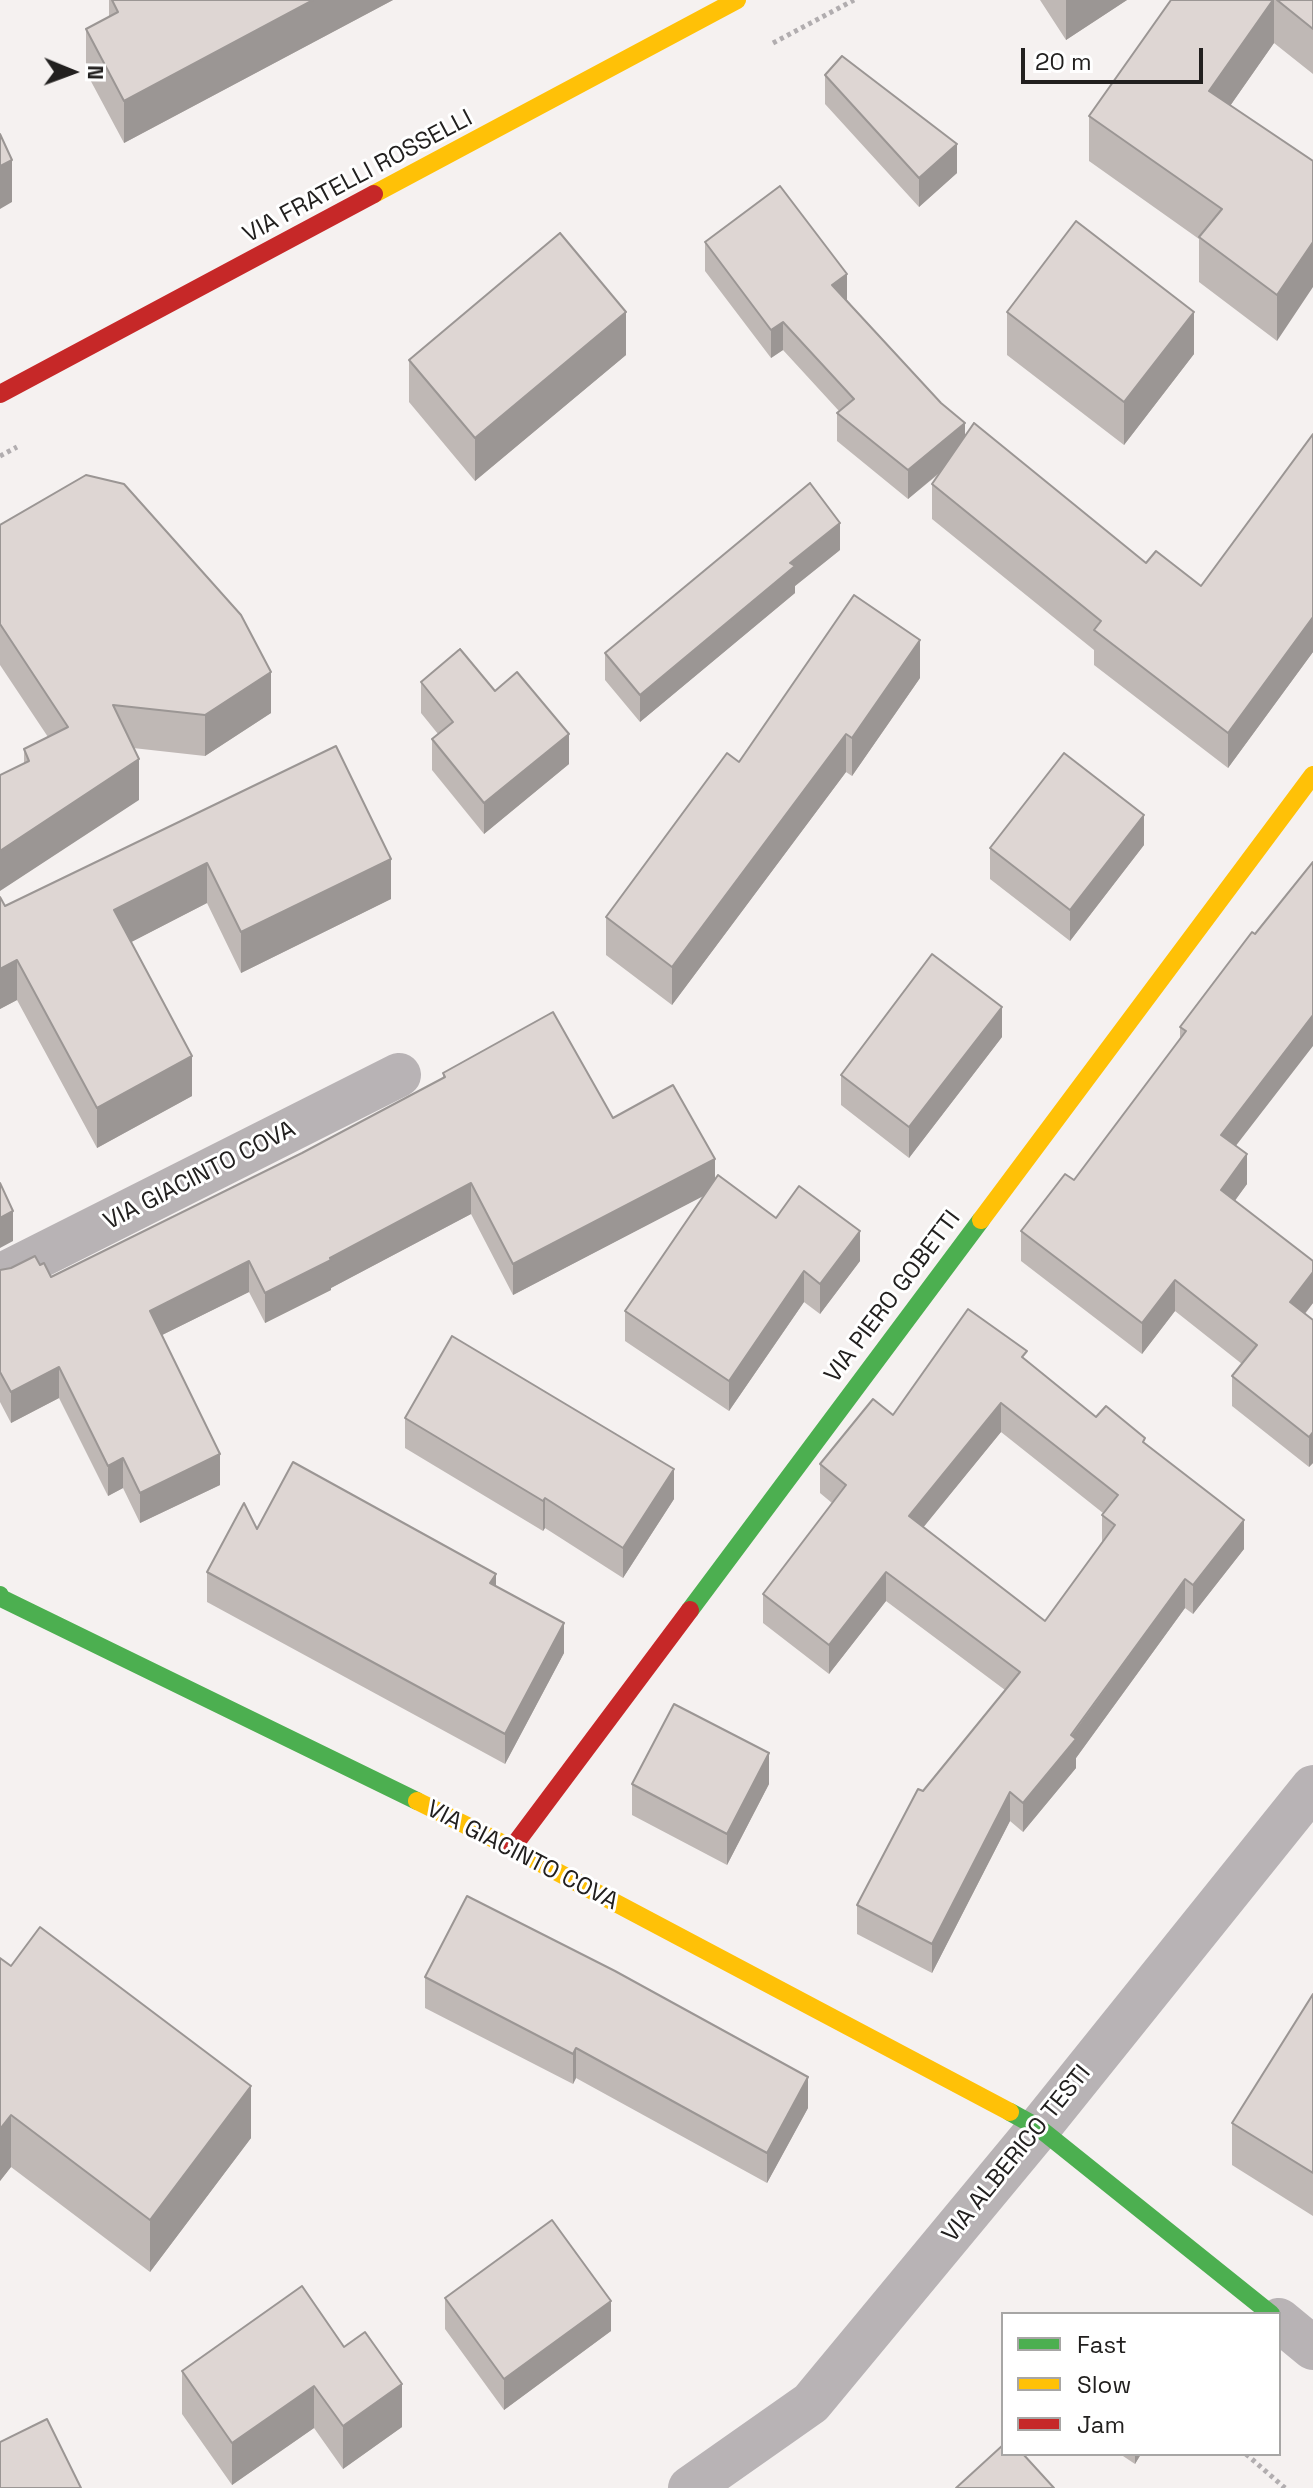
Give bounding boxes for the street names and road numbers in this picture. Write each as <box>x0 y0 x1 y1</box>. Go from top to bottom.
street label: VIA FRATELLI ROSSELLI <box>238 104 478 250</box>
street label: VIA GIACINTO COVA <box>99 1115 301 1237</box>
street label: VIA PIERO GOBETTI <box>819 1205 967 1389</box>
street label: VIA GIACINTO COVA <box>421 1795 623 1917</box>
street label: VIA ALBERICO TESTI <box>937 2060 1097 2248</box>

